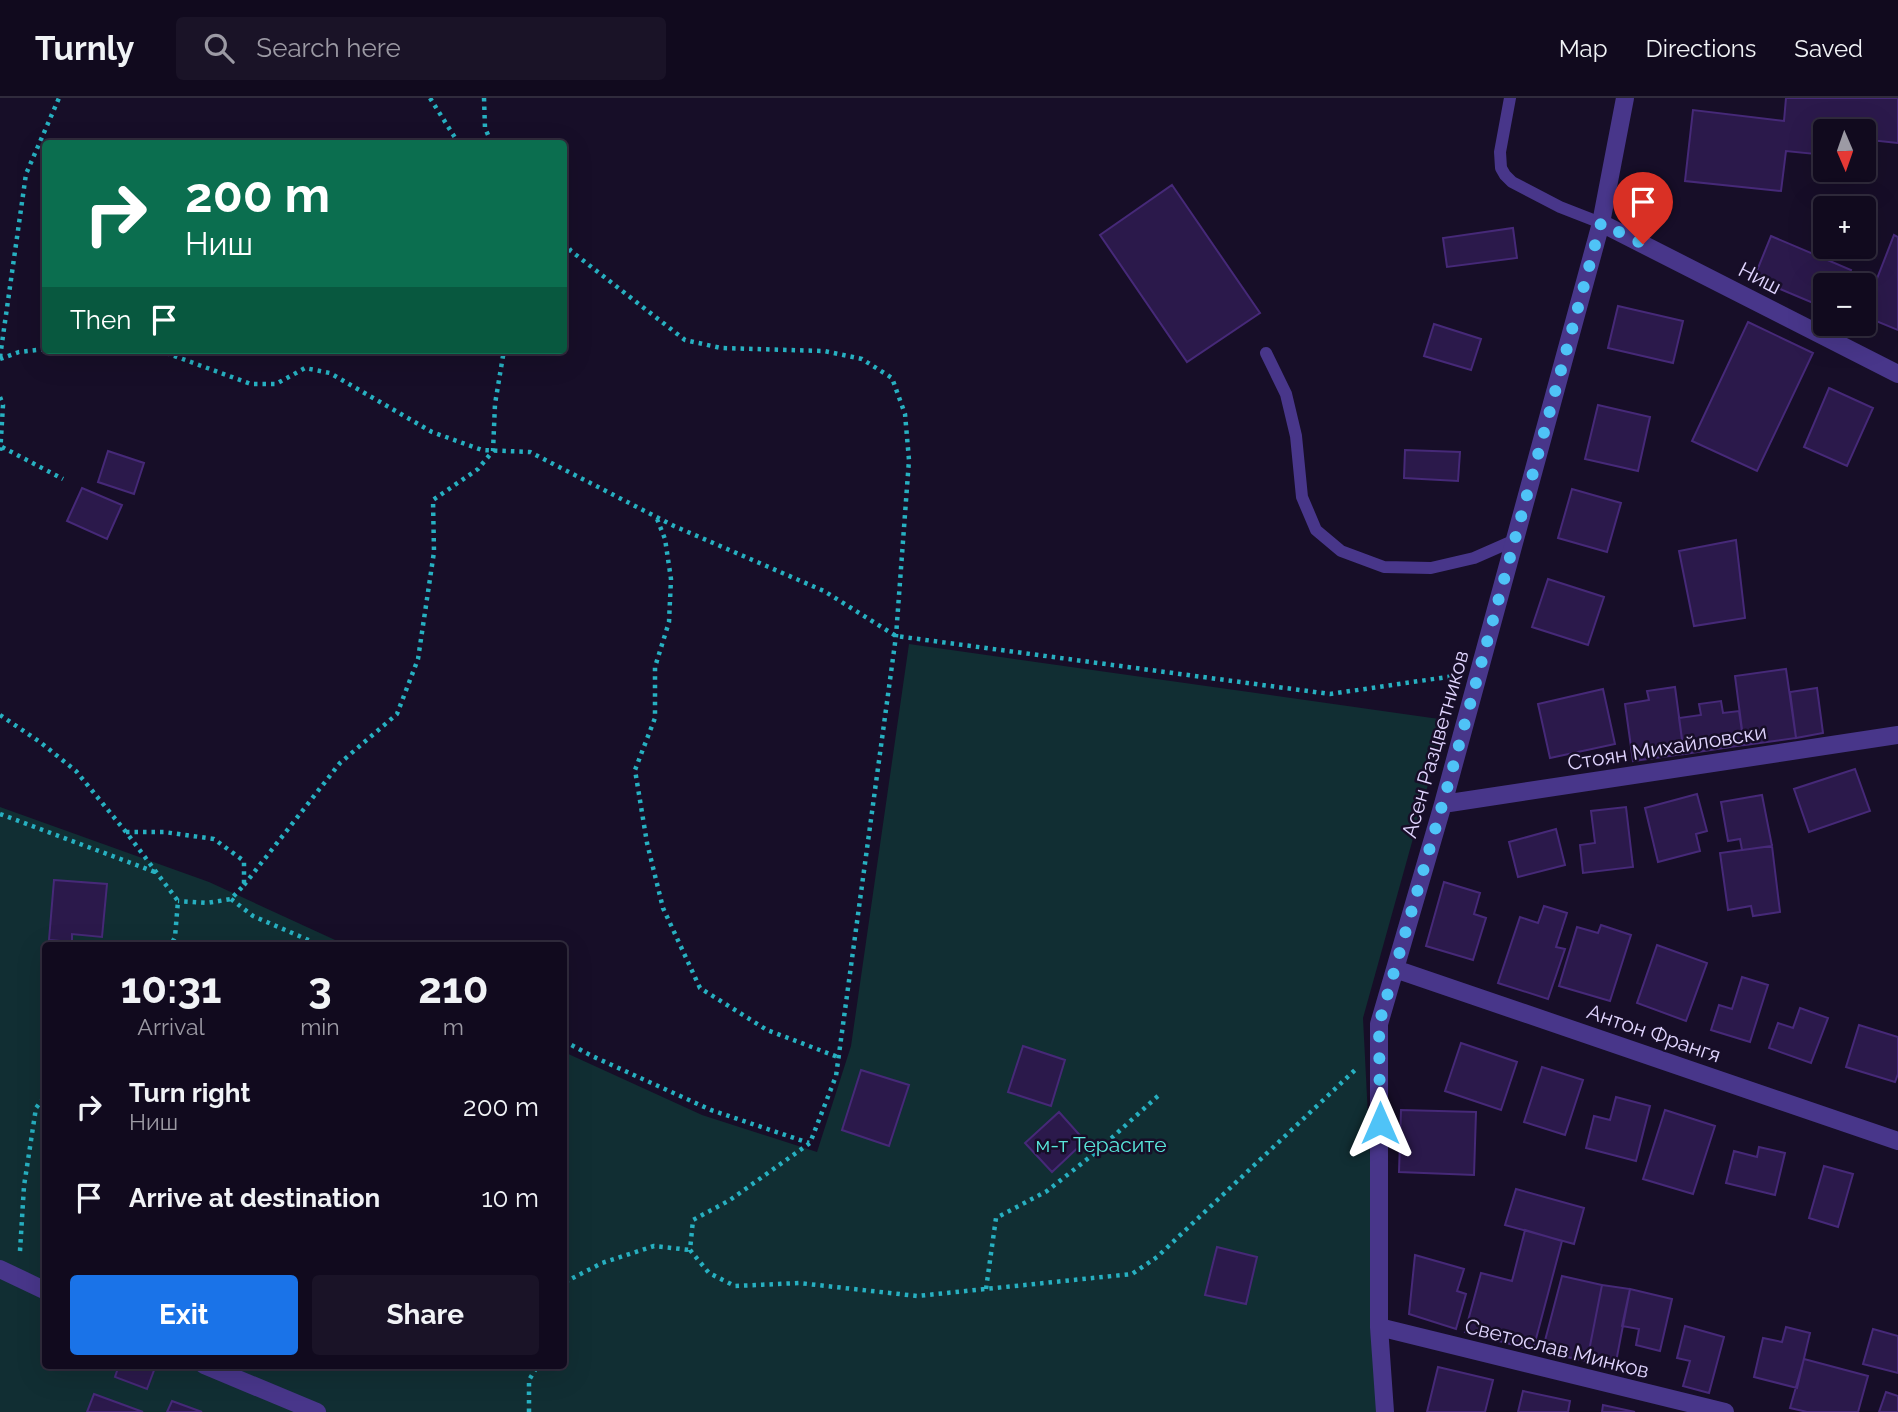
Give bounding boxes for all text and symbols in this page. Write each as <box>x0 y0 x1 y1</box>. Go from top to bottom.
search box <box>176 17 666 80</box>
text: Turnly <box>35 29 134 68</box>
icon: search <box>200 29 238 67</box>
text: Search here <box>256 33 401 63</box>
text: Map <box>1559 34 1608 63</box>
text: Directions <box>1646 34 1756 63</box>
text: Saved <box>1794 34 1863 63</box>
north arrow <box>1813 119 1876 182</box>
map controls <box>1813 119 1876 336</box>
text: 200 m <box>185 166 330 223</box>
icon: right <box>70 168 161 259</box>
pin <box>1613 172 1673 244</box>
icon: arrive <box>1624 183 1662 221</box>
button: + <box>1813 196 1876 259</box>
text: Ниш <box>185 225 253 262</box>
street label: Ниш <box>1734 257 1786 299</box>
button: − <box>1813 273 1876 336</box>
icon: arrive <box>145 301 183 339</box>
text: Then <box>70 305 131 335</box>
street label: Асен Разцветников <box>1396 647 1474 841</box>
street label: Стоян Михайловски <box>1566 719 1768 775</box>
text: 10:31 <box>121 964 222 1013</box>
text: 3 <box>308 964 332 1013</box>
text: 210 <box>418 964 488 1013</box>
street label: Антон Франгя <box>1584 998 1724 1068</box>
text: Arrival <box>137 1013 205 1040</box>
text: min <box>300 1013 340 1040</box>
text: m <box>443 1013 464 1040</box>
text: Turn right <box>129 1078 250 1108</box>
position arrow <box>1343 1086 1417 1160</box>
icon: right <box>70 1088 108 1126</box>
text: 200 m <box>463 1092 539 1122</box>
text: Ниш <box>129 1108 178 1135</box>
park label: м-т Терасите <box>1035 1132 1167 1157</box>
icon: arrive <box>70 1179 108 1217</box>
text: Arrive at destination <box>129 1183 380 1213</box>
text: 10 m <box>481 1183 539 1213</box>
button: Exit <box>70 1275 298 1355</box>
button: Share <box>312 1275 539 1355</box>
street label: Светослав Минков <box>1462 1313 1652 1383</box>

